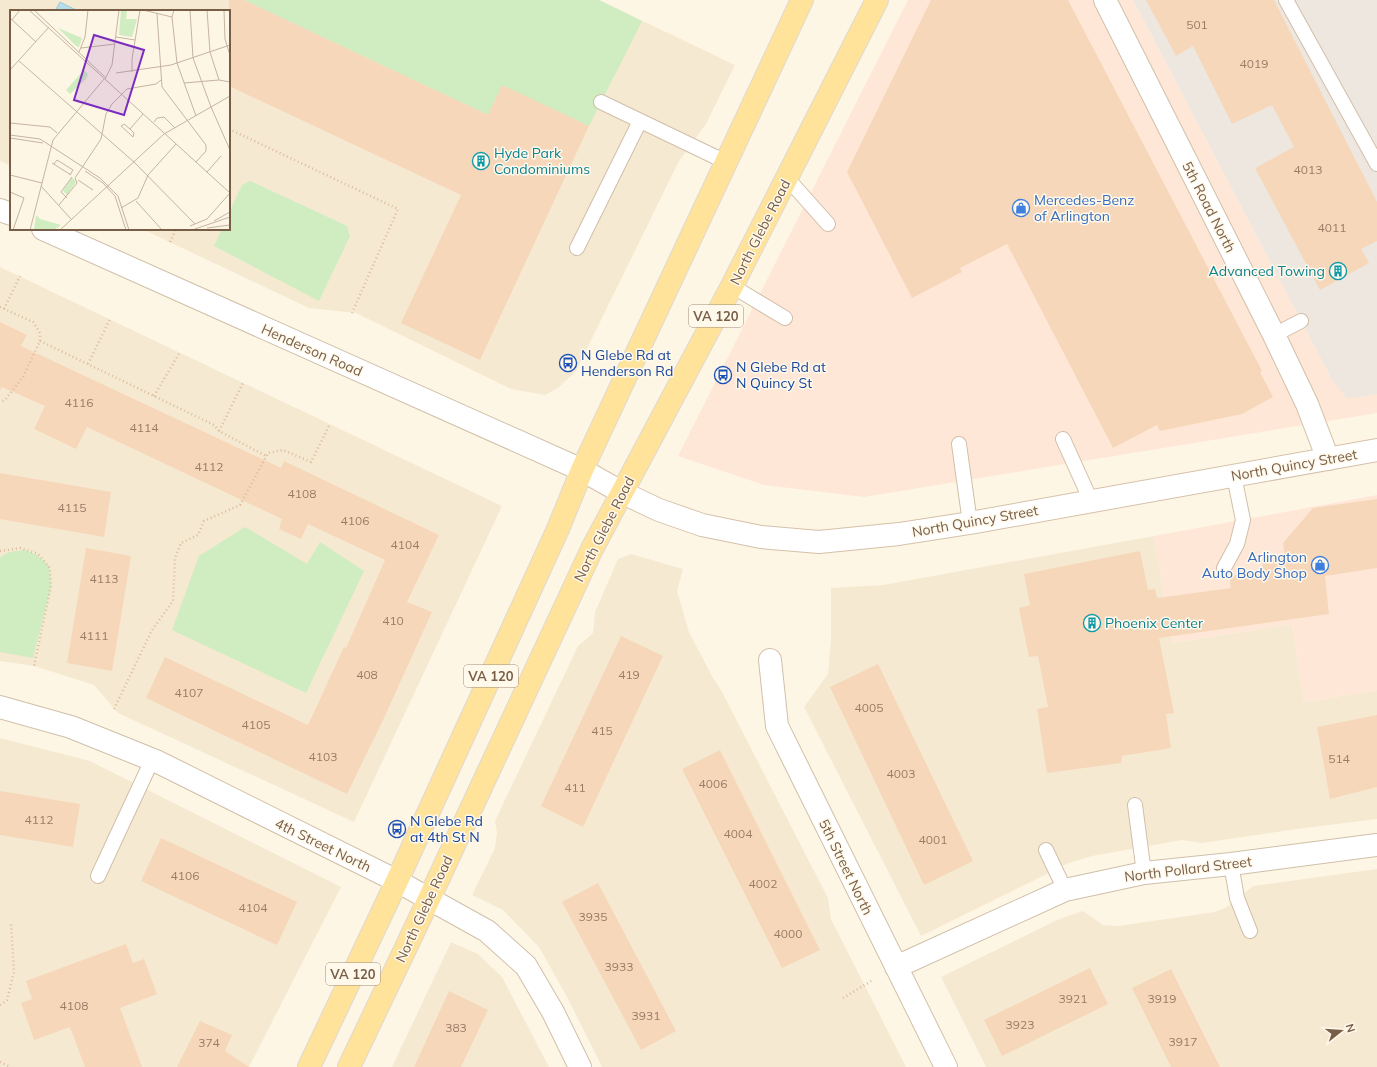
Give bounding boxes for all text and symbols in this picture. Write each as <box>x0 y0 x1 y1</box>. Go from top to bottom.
inset map <box>10 10 230 230</box>
house number: 501 <box>1186 17 1208 32</box>
house number: 4019 <box>1240 56 1268 71</box>
place label: Hyde Park Condominiums <box>494 144 590 178</box>
building icon: Hyde Park Condominiums <box>471 151 491 171</box>
street label: 5th Road North <box>1178 158 1240 256</box>
house number: 4013 <box>1294 162 1322 177</box>
street label: North Glebe Road <box>726 176 794 288</box>
place label: Mercedes-Benz of Arlington <box>1034 191 1135 225</box>
shop icon: Mercedes-Benz of Arlington <box>1011 198 1031 218</box>
house number: 4011 <box>1318 220 1346 235</box>
building icon: Advanced Towing <box>1328 261 1348 281</box>
place label: Advanced Towing <box>1209 262 1325 280</box>
road number: VA 120 <box>689 305 743 327</box>
street label: Henderson Road <box>259 320 365 380</box>
place label: N Glebe Rd at Henderson Rd <box>581 346 673 380</box>
bus stop icon: N Glebe Rd at Henderson Rd <box>558 353 578 373</box>
place label: N Glebe Rd at N Quincy St <box>736 358 826 392</box>
bus stop icon: N Glebe Rd at N Quincy St <box>713 365 733 385</box>
house number: 4116 <box>65 395 93 410</box>
house number: 4114 <box>130 420 158 435</box>
street label: North Quincy Street <box>1229 445 1359 485</box>
house number: 4112 <box>195 459 223 474</box>
street label: North Glebe Road <box>570 473 638 585</box>
house number: 4108 <box>288 486 316 501</box>
house number: 4115 <box>58 500 86 515</box>
street label: North Quincy Street <box>910 501 1040 541</box>
house number: 4106 <box>341 513 369 528</box>
house number: 4104 <box>391 537 419 552</box>
place label: Arlington Auto Body Shop <box>1202 548 1307 582</box>
shop icon: Arlington Auto Body Shop <box>1310 555 1330 575</box>
house number: 4113 <box>90 571 118 586</box>
house number: 410 <box>382 613 404 628</box>
building icon: Phoenix Center <box>1082 613 1102 633</box>
place label: Phoenix Center <box>1105 614 1204 632</box>
house number: 4111 <box>80 628 108 643</box>
road number: VA 120 <box>464 665 518 687</box>
house number: 408 <box>356 667 378 682</box>
house number: 419 <box>618 667 640 682</box>
house number: 4107 <box>175 685 203 700</box>
house number: 4005 <box>855 700 883 715</box>
house number: 4105 <box>242 717 270 732</box>
house number: 415 <box>591 723 613 738</box>
house number: 4103 <box>309 749 337 764</box>
house number: 514 <box>1328 751 1350 766</box>
house number: 4003 <box>887 766 915 781</box>
house number: 4006 <box>699 776 727 791</box>
house number: 411 <box>564 780 586 795</box>
house number: 4112 <box>25 812 53 827</box>
place label: N Glebe Rd at 4th St N <box>410 812 483 846</box>
street label: 4th Street North <box>272 814 374 876</box>
street label: 5th Street North <box>815 816 877 918</box>
bus stop icon: N Glebe Rd at 4th St N <box>387 819 407 839</box>
house number: 4004 <box>724 826 752 841</box>
house number: 4001 <box>919 832 947 847</box>
street label: North Pollard Street <box>1123 852 1253 886</box>
street label: North Glebe Road <box>391 853 457 965</box>
house number: 4106 <box>171 868 199 883</box>
house number: 4002 <box>749 876 777 891</box>
house number: 4104 <box>239 900 267 915</box>
house number: 3935 <box>579 909 607 924</box>
house number: 4000 <box>774 926 802 941</box>
house number: 3933 <box>605 959 633 974</box>
road number: VA 120 <box>326 963 380 985</box>
house number: 3921 <box>1059 991 1087 1006</box>
house number: 3919 <box>1148 991 1176 1006</box>
house number: 4108 <box>60 998 88 1013</box>
house number: 3931 <box>632 1008 660 1023</box>
north arrow <box>1321 1011 1361 1051</box>
house number: 3923 <box>1006 1017 1034 1032</box>
house number: 383 <box>445 1020 467 1035</box>
text: N <box>1343 1022 1358 1034</box>
house number: 3917 <box>1169 1034 1197 1049</box>
house number: 374 <box>198 1035 220 1050</box>

